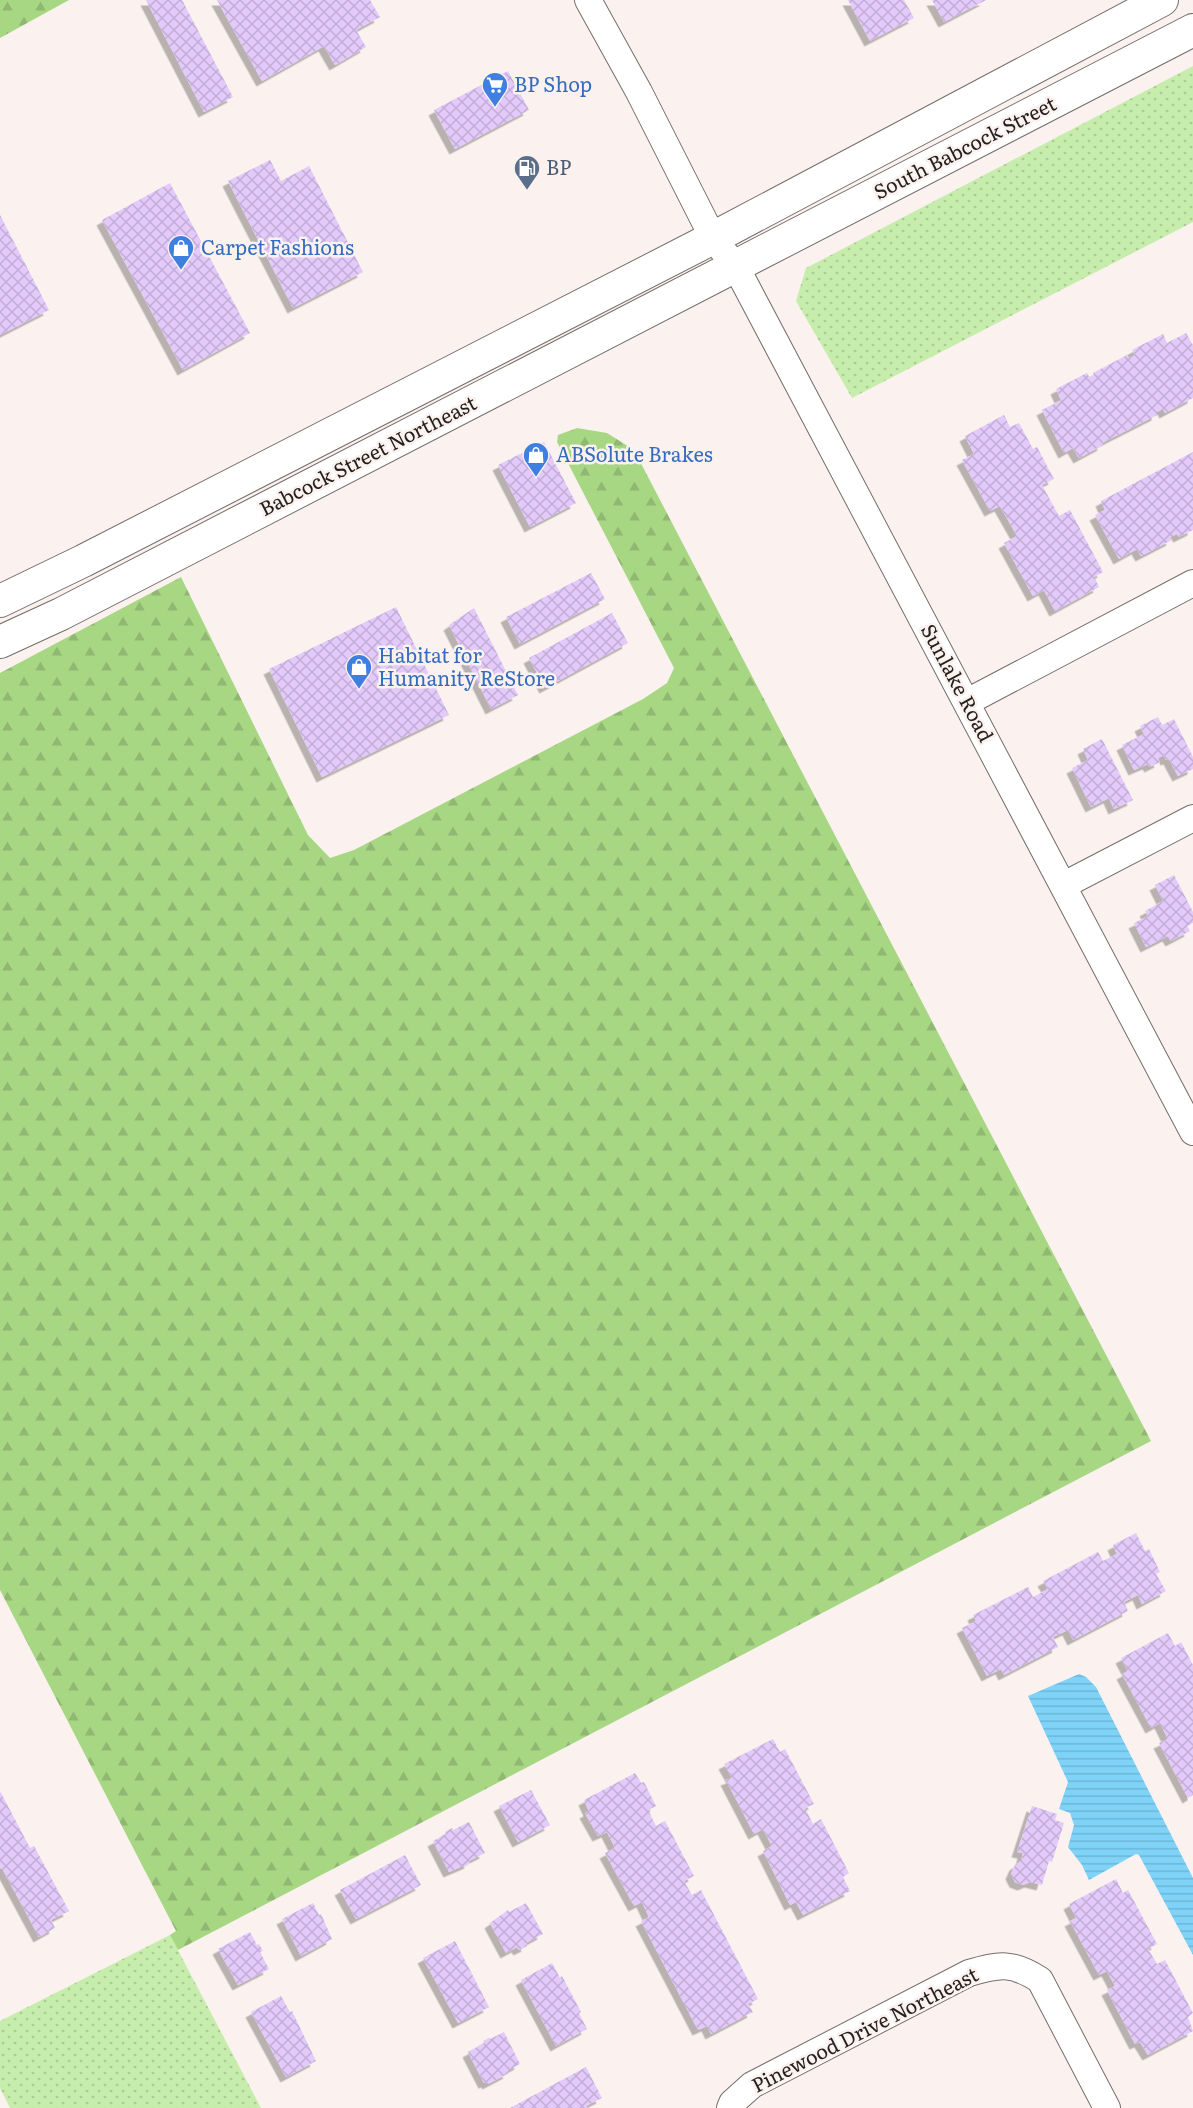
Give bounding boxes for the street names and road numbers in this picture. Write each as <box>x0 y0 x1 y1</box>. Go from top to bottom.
street label: South Babcock Street <box>868 87 1061 205</box>
street label: Babcock Street Northeast <box>253 386 481 522</box>
street label: Sunlake Road <box>915 618 1003 747</box>
street label: Pinewood Drive Northeast <box>746 1958 983 2099</box>

